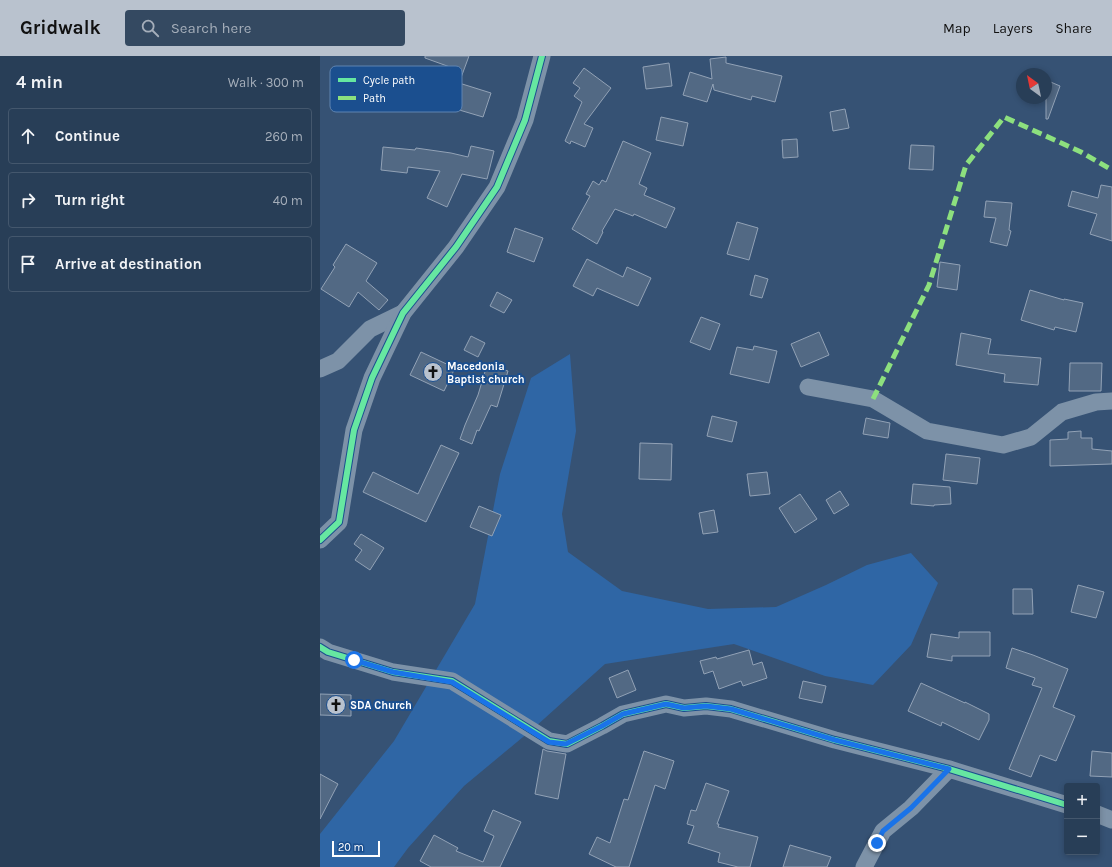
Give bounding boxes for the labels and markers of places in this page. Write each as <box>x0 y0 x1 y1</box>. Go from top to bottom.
place label: Macedonia Baptist church <box>447 360 525 386</box>
church icon: Macedonia Baptist church <box>422 361 444 383</box>
church icon: SDA Church <box>325 694 347 716</box>
place label: SDA Church <box>350 699 412 712</box>

